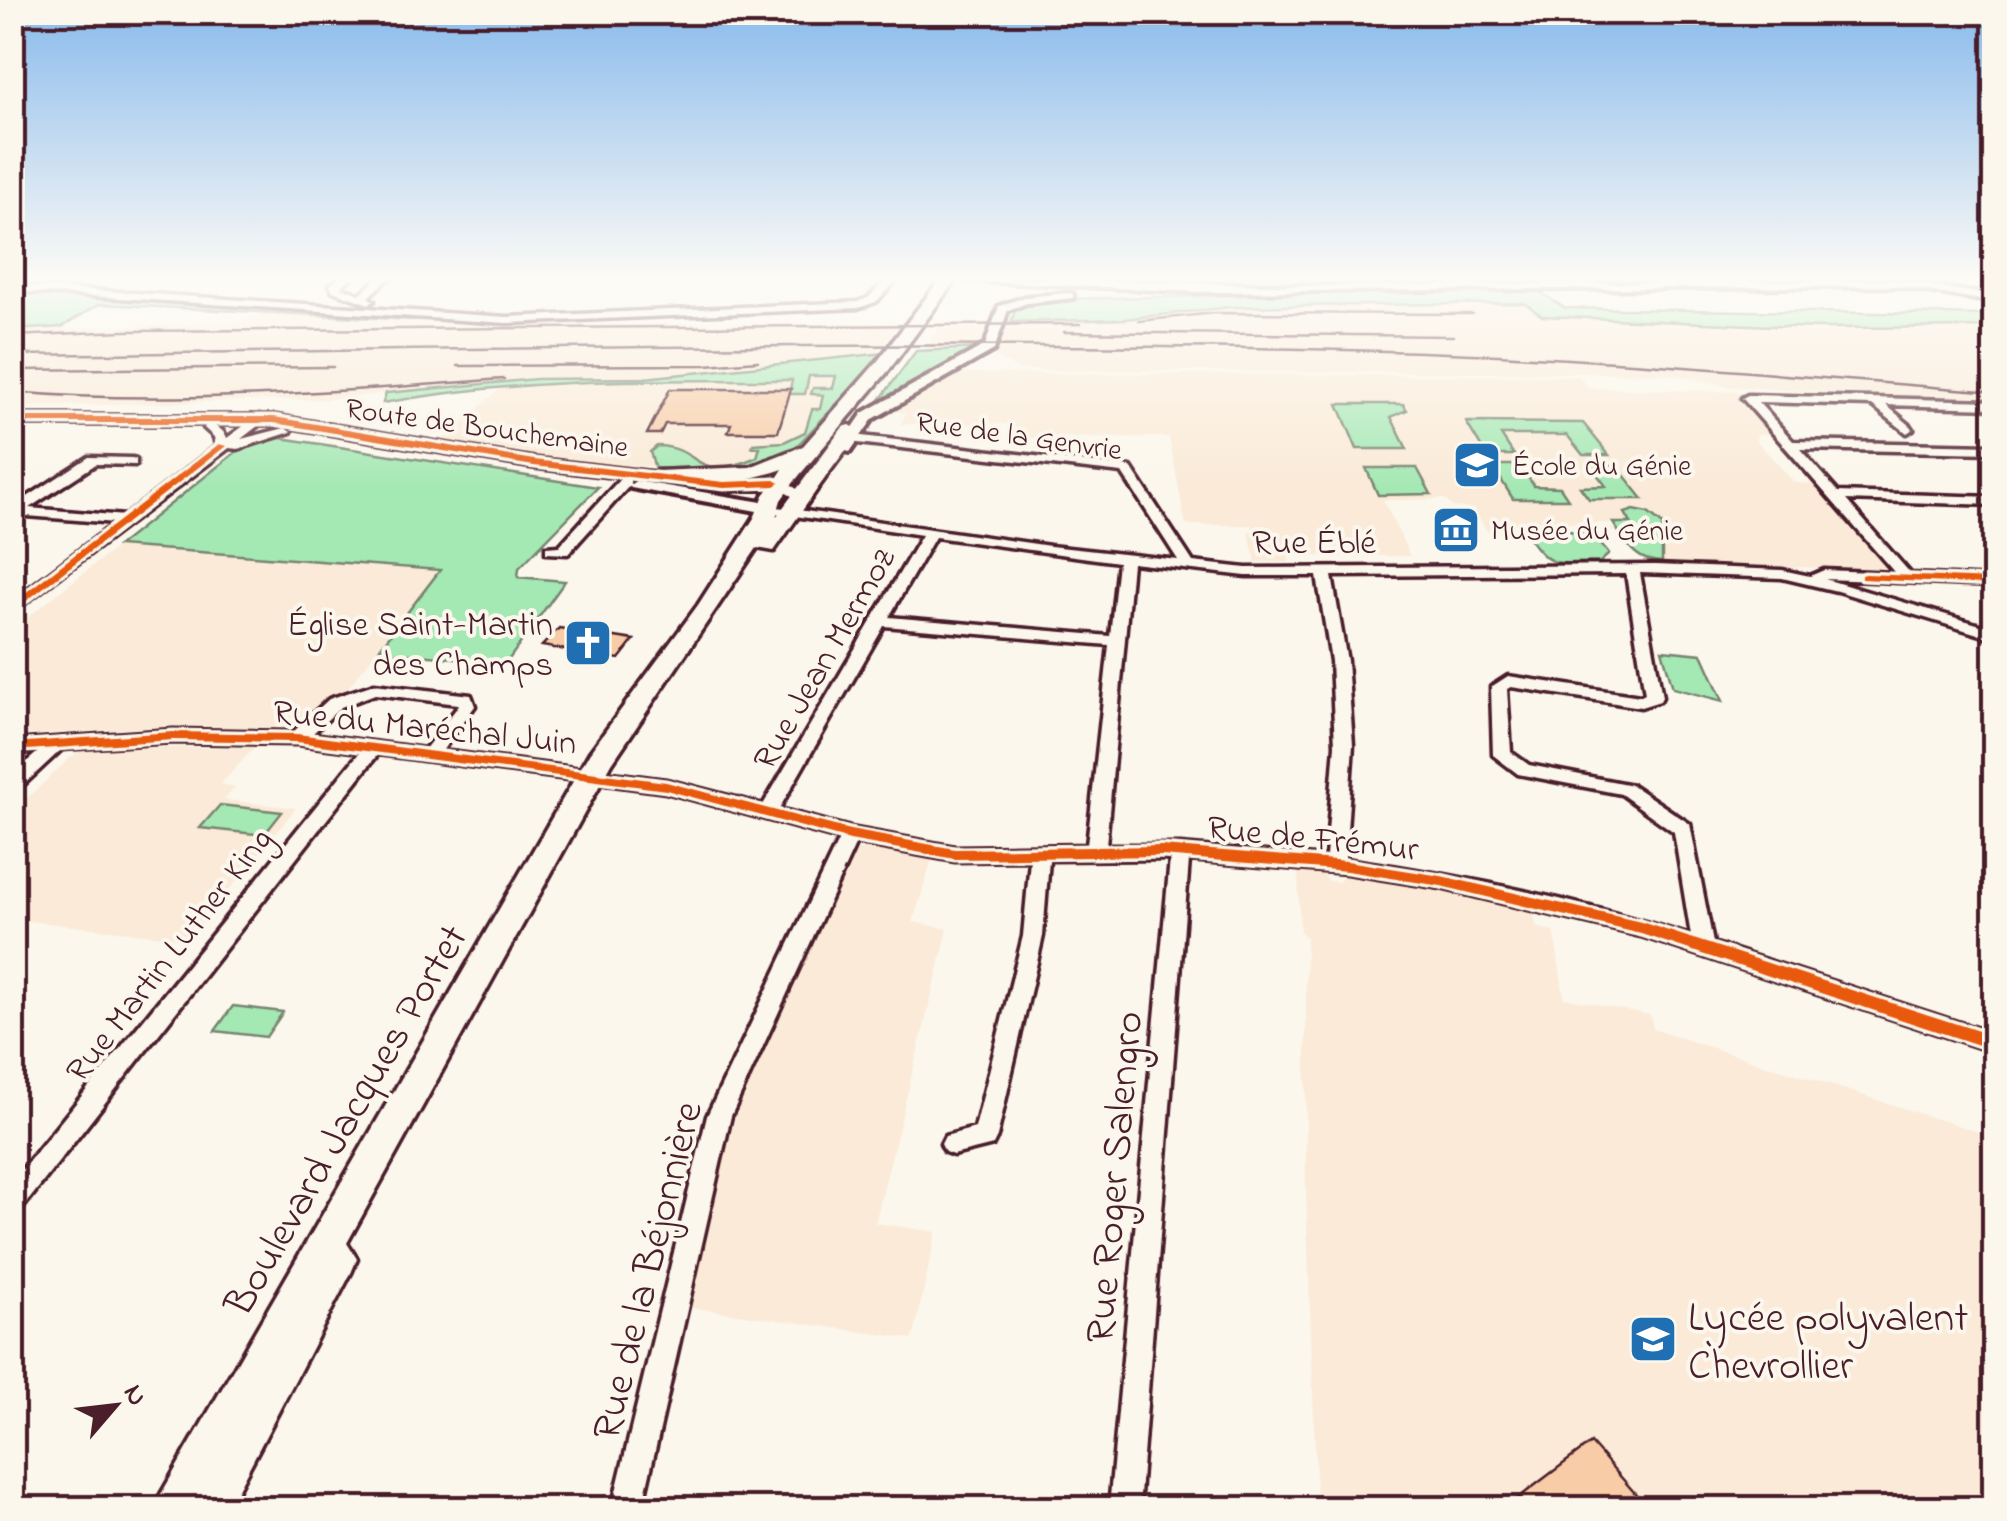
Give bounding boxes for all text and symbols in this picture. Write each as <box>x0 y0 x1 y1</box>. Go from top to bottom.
street label: Route de Bouchemaine <box>342 388 631 472</box>
street label: Rue de la Genvrie <box>913 402 1125 474</box>
school or university icon: École du Génie <box>1451 439 1503 491</box>
place label: École du Génie <box>1512 446 1692 490</box>
museum icon: Musée du Génie <box>1430 504 1482 556</box>
place label: Musée du Génie <box>1491 511 1684 555</box>
street label: Rue Éblé <box>1252 519 1376 570</box>
street label: Rue Jean Mermoz <box>742 539 911 780</box>
place label: Église Saint-Martin des Champs <box>287 601 553 692</box>
church icon: Église Saint-Martin des Champs <box>562 617 614 669</box>
street label: Rue du Maréchal Juin <box>270 688 579 771</box>
street label: Rue de Frémur <box>1204 804 1421 877</box>
street label: Rue Martin Luther King <box>55 818 287 1095</box>
street label: Boulevard Jacques Portet <box>210 914 485 1329</box>
street label: Rue Roger Salengro <box>1072 1009 1161 1346</box>
street label: Rue de la Béjonnière <box>578 1095 721 1447</box>
place label: Lycée polyvalent Chevrollier <box>1688 1289 1968 1398</box>
school or university icon: Lycée polyvalent Chevrollier <box>1627 1313 1679 1365</box>
north arrow <box>65 1356 165 1456</box>
text: N <box>111 1378 157 1414</box>

